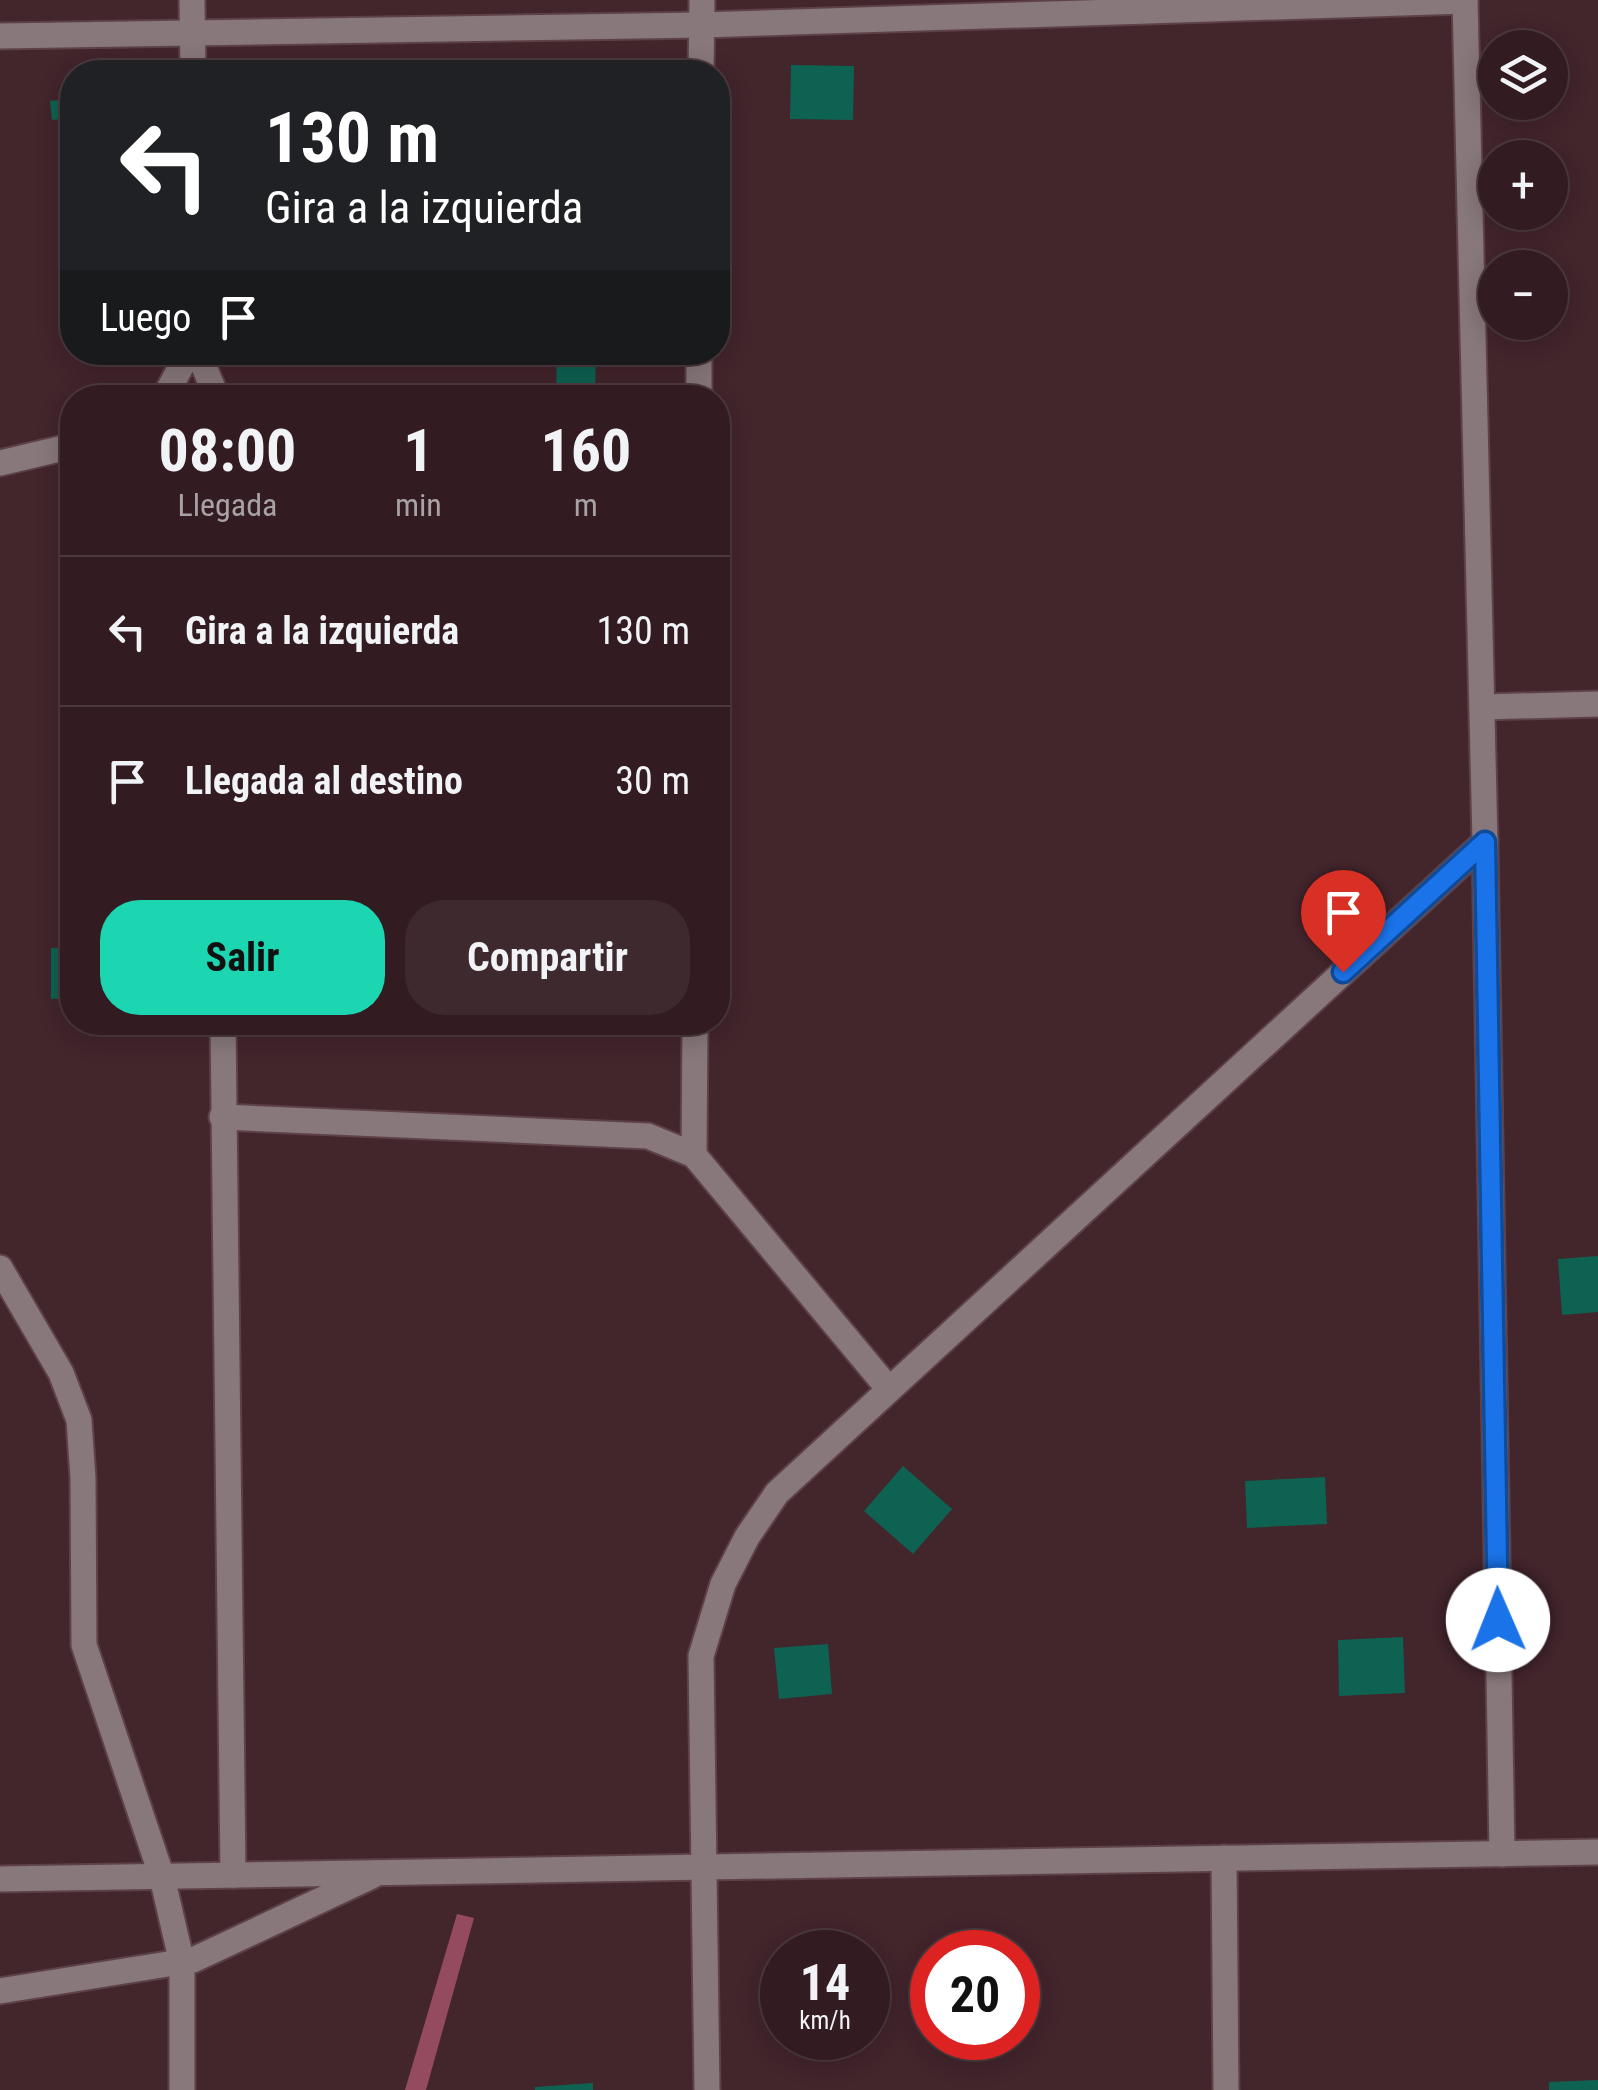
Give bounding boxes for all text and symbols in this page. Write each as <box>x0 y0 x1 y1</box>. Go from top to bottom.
map controls <box>1478 30 1568 340</box>
button: layers <box>1478 30 1568 120</box>
text: 130 m <box>265 97 439 179</box>
icon: left <box>100 100 230 230</box>
button: + <box>1478 140 1568 230</box>
text: Gira a la izquierda <box>265 181 583 234</box>
button: − <box>1478 250 1568 340</box>
icon: arrive <box>211 290 266 345</box>
text: Luego <box>100 296 191 340</box>
text: 08:00 <box>159 415 296 486</box>
text: 1 <box>403 415 434 486</box>
text: 160 <box>540 415 631 486</box>
text: Llegada <box>178 486 277 524</box>
text: min <box>395 486 442 524</box>
text: m <box>574 486 598 524</box>
icon: left <box>100 604 155 659</box>
text: Gira a la izquierda <box>185 609 459 653</box>
text: 130 m <box>596 609 690 653</box>
icon: arrive <box>100 754 155 809</box>
text: Llegada al destino <box>185 759 463 803</box>
text: 30 m <box>615 759 690 803</box>
pin <box>1301 870 1386 973</box>
icon: arrive <box>1316 885 1371 940</box>
button: Salir <box>100 900 385 1015</box>
button: Compartir <box>405 900 690 1015</box>
position arrow <box>1446 1568 1550 1672</box>
speed limit sign: 20 <box>910 1930 1040 2060</box>
text: 14 <box>800 1954 850 2012</box>
text: km/h <box>799 2006 851 2035</box>

